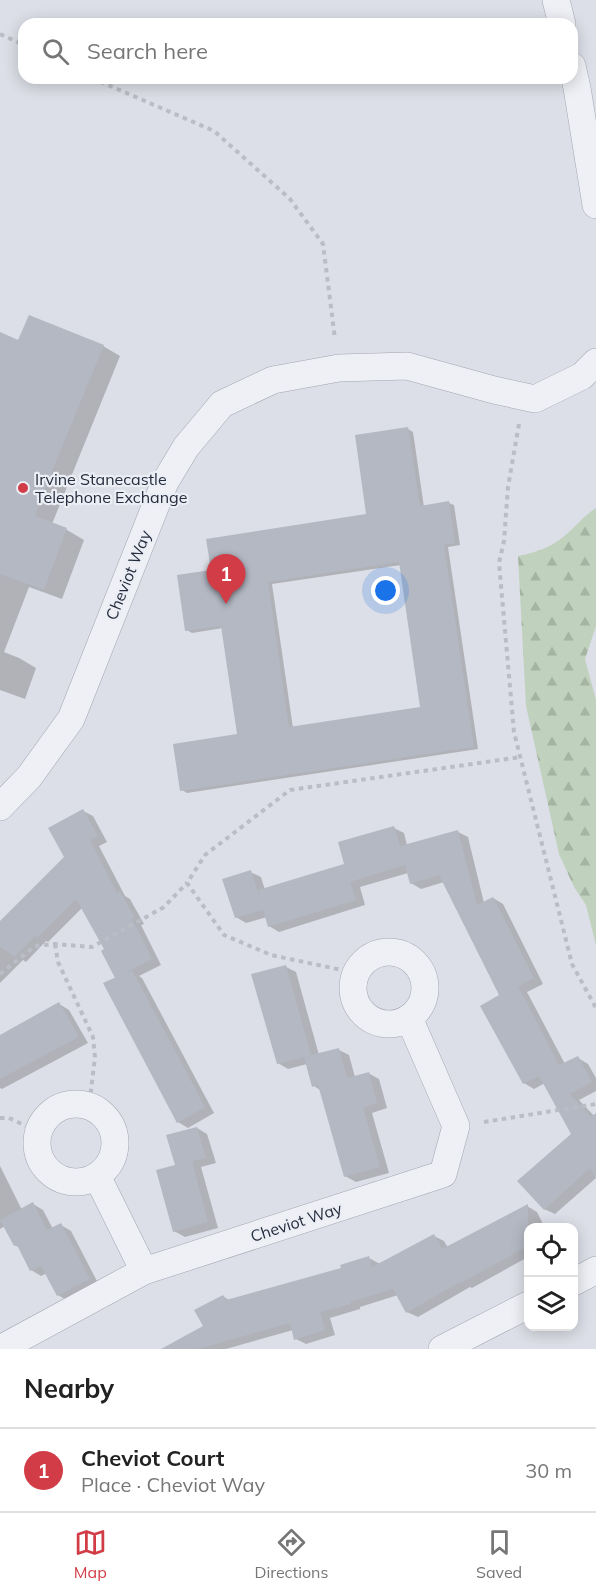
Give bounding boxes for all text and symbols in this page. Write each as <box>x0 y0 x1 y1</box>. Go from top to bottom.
search box <box>18 18 578 84</box>
icon: search <box>39 35 72 68</box>
text: Search here <box>87 37 208 65</box>
place label: Irvine Stanecastle Telephone Exchange <box>35 469 187 507</box>
marker: Irvine Stanecastle Telephone Exchange <box>16 481 30 495</box>
street label: Cheviot Way <box>101 527 155 623</box>
pin: 1 <box>206 554 246 604</box>
your location <box>371 576 400 605</box>
street label: Cheviot Way <box>248 1198 345 1246</box>
map controls <box>524 1223 578 1331</box>
button: locate <box>524 1223 578 1277</box>
button: layers <box>524 1277 578 1331</box>
text: Nearby <box>24 1372 114 1405</box>
text: Cheviot Court <box>81 1444 224 1472</box>
text: 1 <box>38 1458 50 1483</box>
text: 30 m <box>525 1458 572 1483</box>
text: Place · Cheviot Way <box>81 1472 265 1497</box>
tab: Map <box>74 1526 107 1582</box>
tab: Directions <box>254 1526 328 1582</box>
tab: Saved <box>476 1526 522 1582</box>

